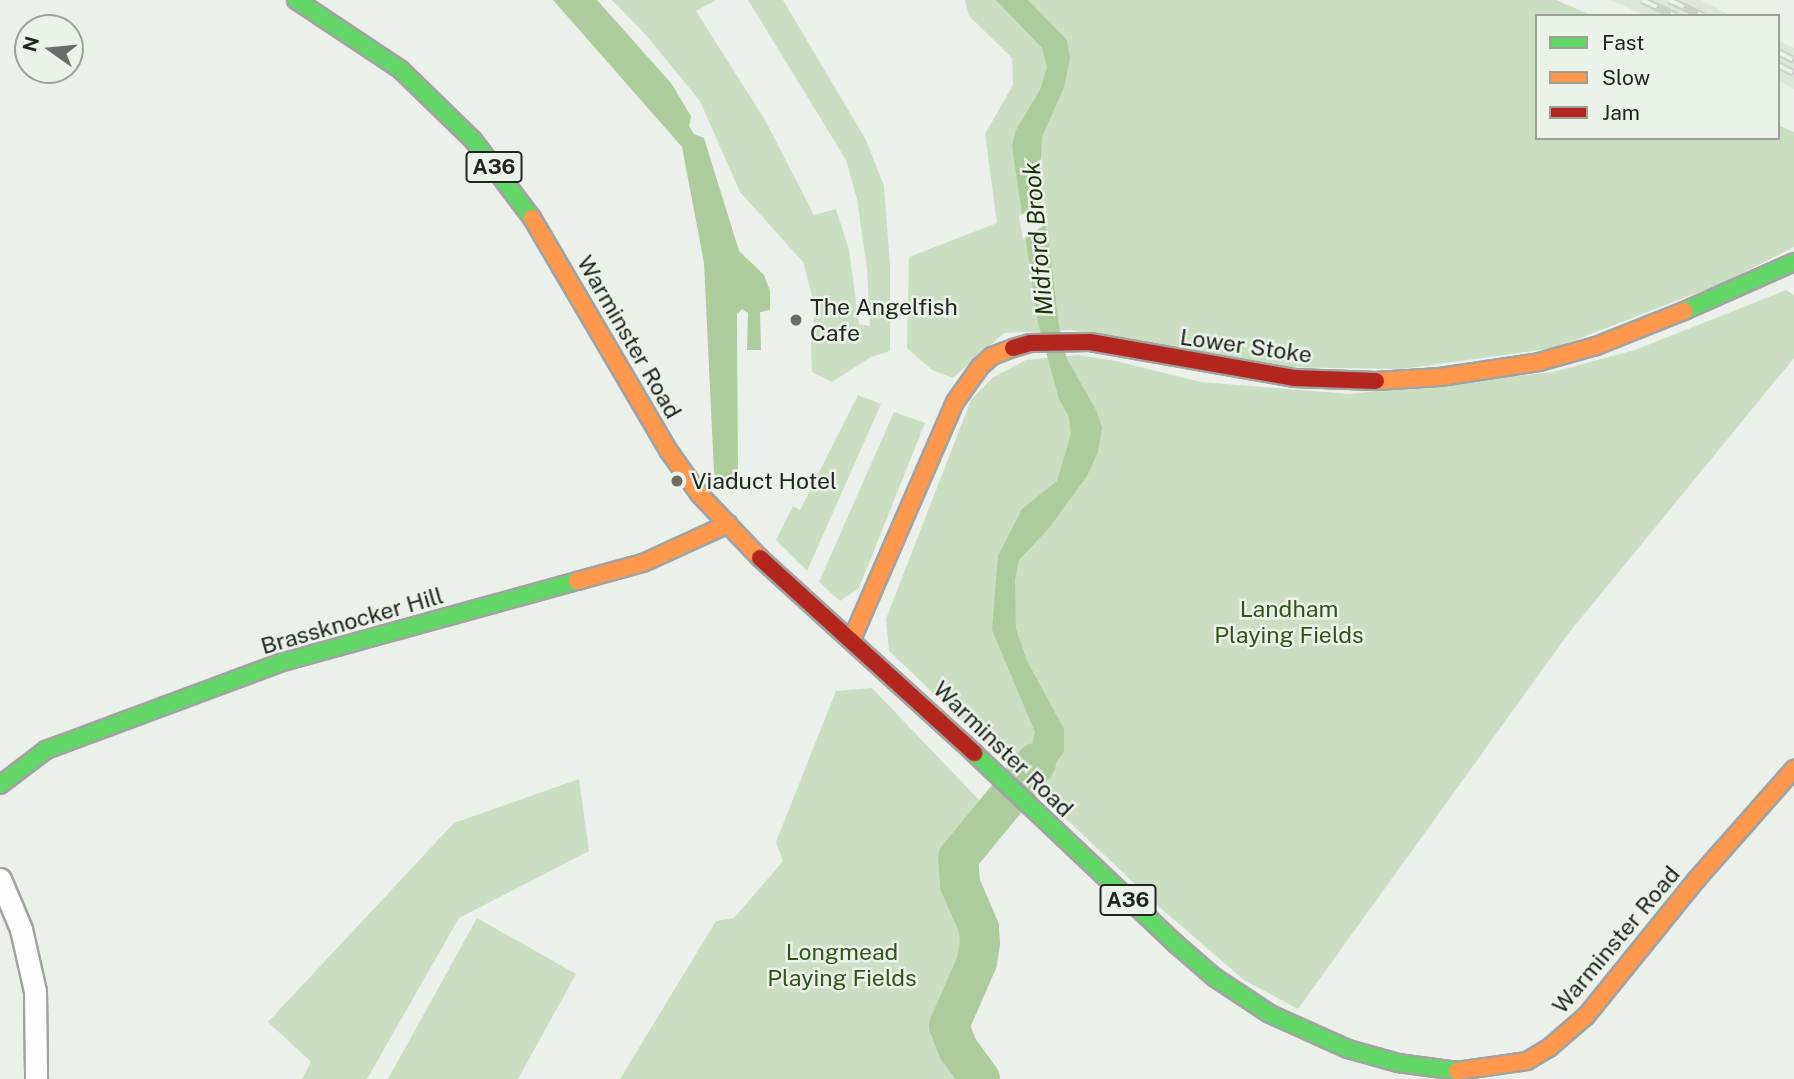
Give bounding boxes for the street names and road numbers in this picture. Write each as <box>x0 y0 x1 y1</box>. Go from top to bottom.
road number: A36 <box>464 150 524 184</box>
street label: Warminster Road <box>571 251 687 423</box>
street label: Lower Stoke <box>1178 323 1314 369</box>
street label: Brassknocker Hill <box>258 582 446 660</box>
street label: Warminster Road <box>927 675 1079 823</box>
street label: Warminster Road <box>1546 861 1686 1019</box>
road number: A36 <box>1098 883 1158 918</box>

